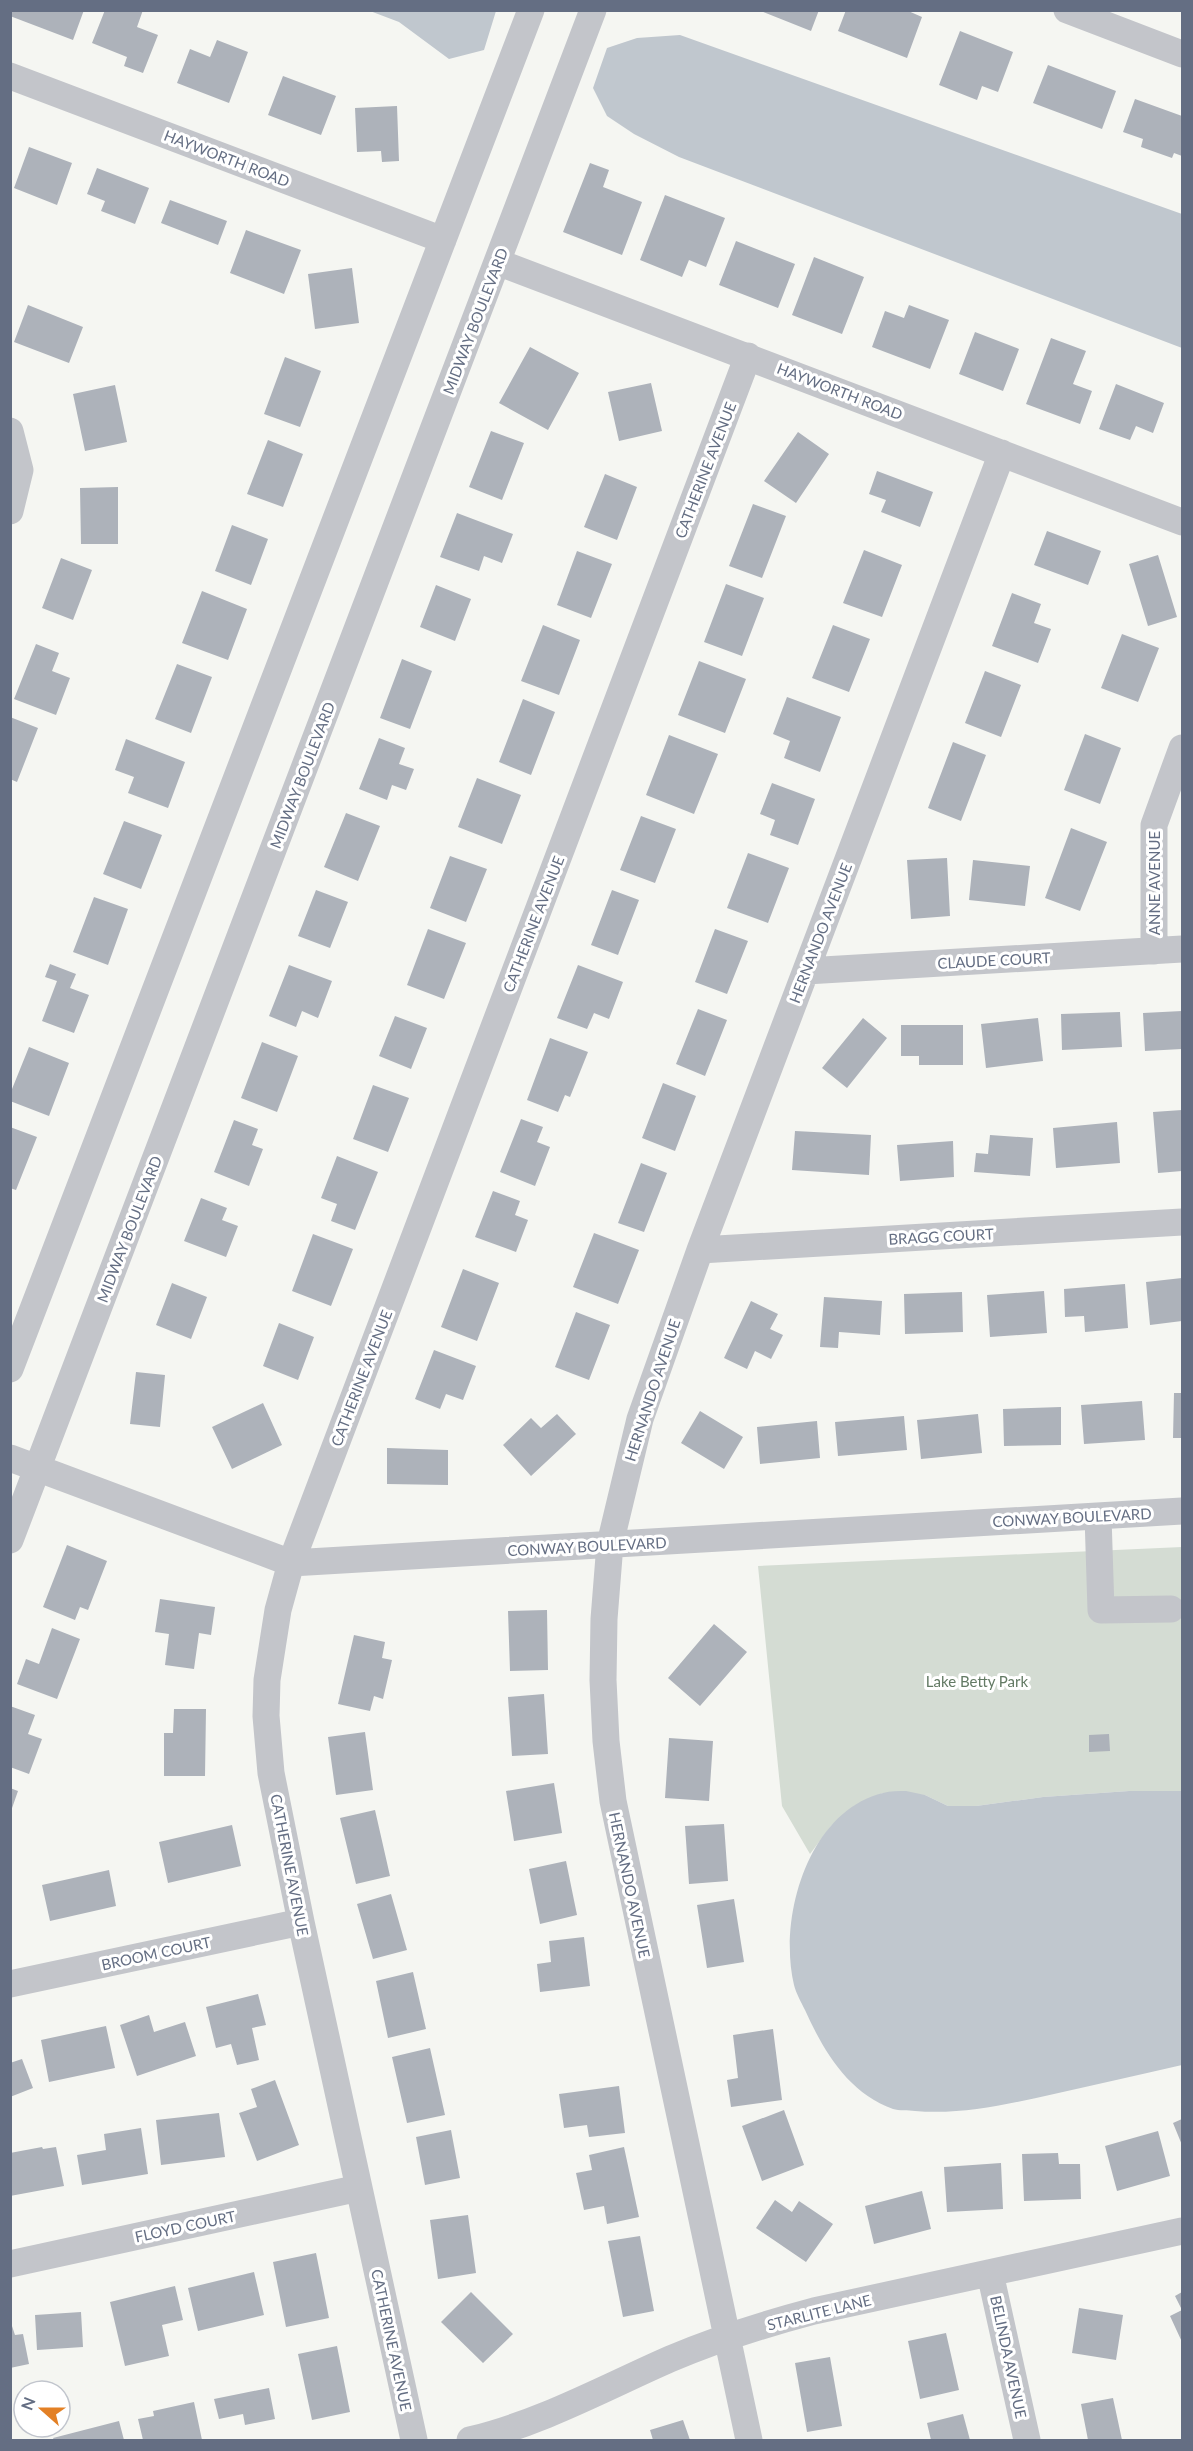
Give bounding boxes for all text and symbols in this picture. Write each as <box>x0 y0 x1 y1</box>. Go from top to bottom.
street label: HAYWORTH ROAD <box>162 126 292 190</box>
street label: MIDWAY BOULEVARD <box>439 245 511 397</box>
street label: HAYWORTH ROAD <box>775 359 905 423</box>
street label: CATHERINE AVENUE <box>671 399 739 541</box>
street label: MIDWAY BOULEVARD <box>266 699 338 851</box>
street label: ANNE AVENUE <box>1145 831 1163 935</box>
street label: CATHERINE AVENUE <box>499 853 567 995</box>
street label: HERNANDO AVENUE <box>785 860 855 1006</box>
street label: CLAUDE COURT <box>937 948 1051 972</box>
street label: MIDWAY BOULEVARD <box>93 1153 165 1305</box>
street label: BRAGG COURT <box>888 1224 994 1248</box>
street label: CATHERINE AVENUE <box>327 1307 395 1449</box>
street label: HERNANDO AVENUE <box>620 1317 684 1463</box>
street label: CONWAY BOULEVARD <box>992 1504 1152 1530</box>
street label: CONWAY BOULEVARD <box>507 1533 667 1559</box>
park label: Lake Betty Park <box>926 1672 1029 1690</box>
street label: CATHERINE AVENUE <box>267 1792 313 1938</box>
street label: HERNANDO AVENUE <box>606 1810 654 1960</box>
street label: BROOM COURT <box>100 1933 213 1973</box>
street label: FLOYD COURT <box>133 2207 237 2245</box>
street label: CATHERINE AVENUE <box>368 2267 416 2413</box>
street label: STARLITE LANE <box>765 2290 873 2334</box>
street label: BELINDA AVENUE <box>987 2294 1031 2420</box>
north arrow <box>12 2379 72 2439</box>
text: N <box>16 2394 39 2413</box>

